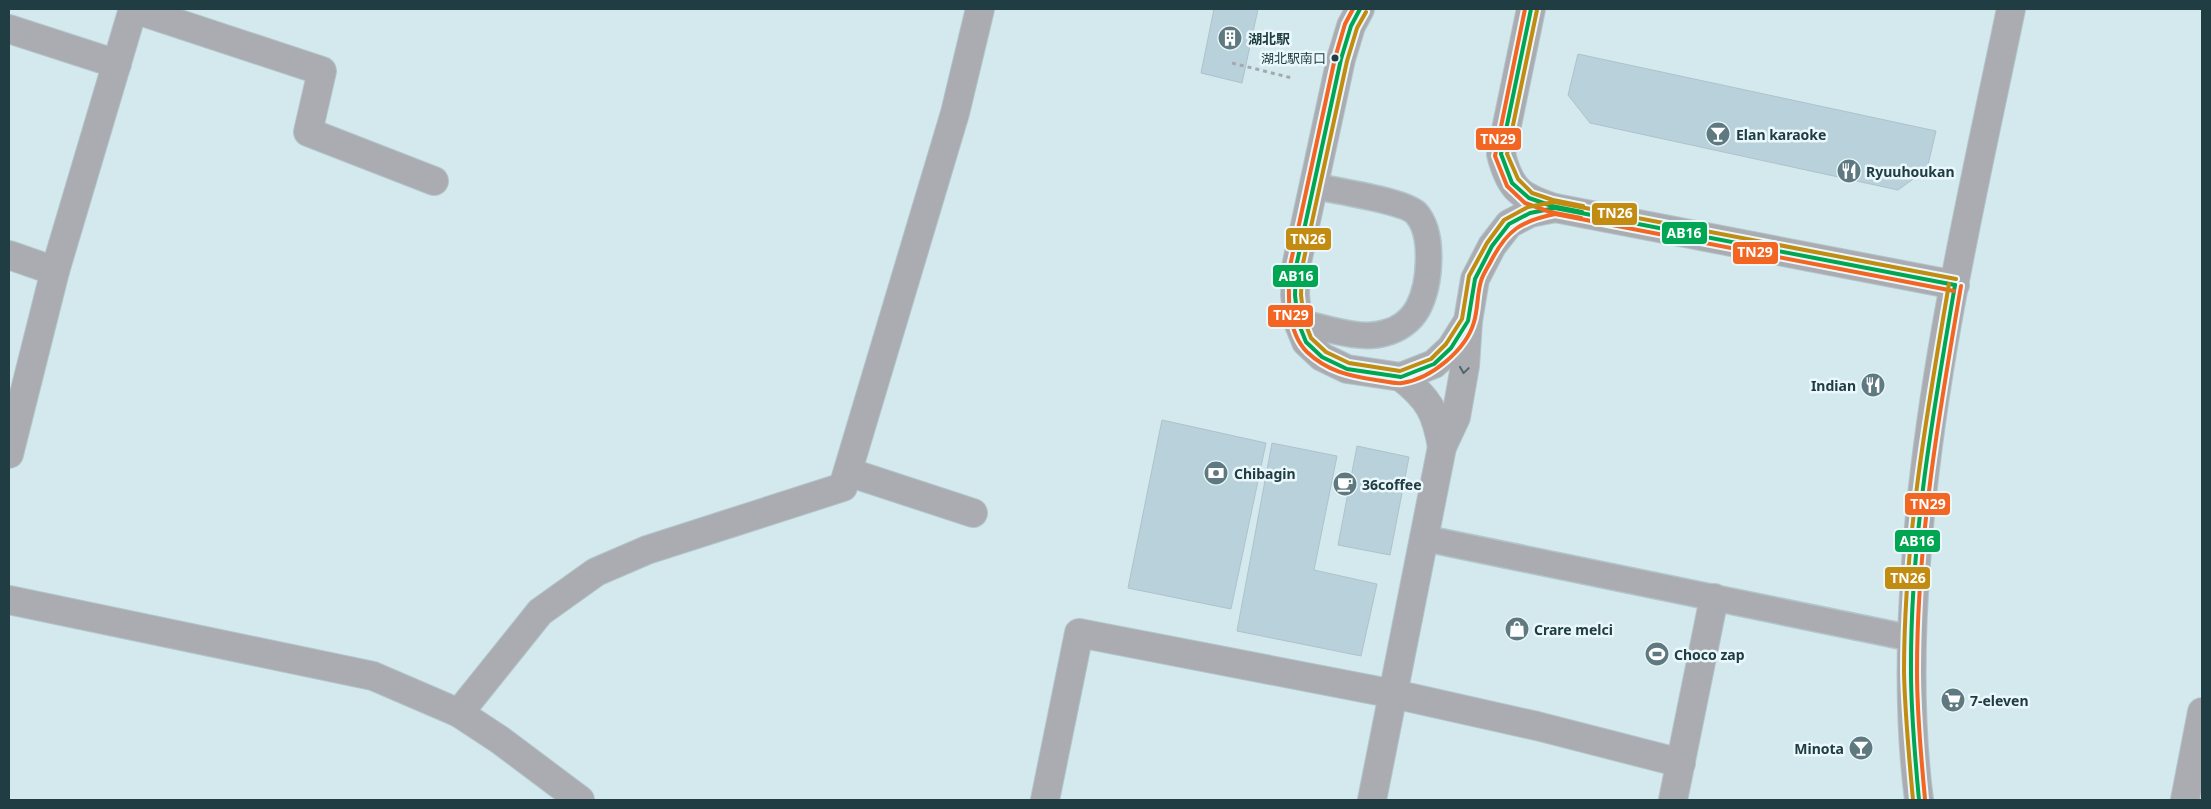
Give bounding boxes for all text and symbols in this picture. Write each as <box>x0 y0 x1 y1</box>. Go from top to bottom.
building icon: 湖北駅 <box>1217 25 1243 51</box>
place label: 湖北駅 <box>1248 29 1290 48</box>
place label: 湖北駅南口 <box>1261 49 1326 67</box>
marker: 湖北駅南口 <box>1330 53 1340 63</box>
bar icon: Elan karaoke <box>1705 121 1731 147</box>
place label: Elan karaoke <box>1736 125 1826 144</box>
line badge: TN29 <box>1475 127 1522 151</box>
text: TN29 <box>1480 129 1516 148</box>
restaurant icon: Ryuuhoukan <box>1836 158 1862 184</box>
place label: Ryuuhoukan <box>1866 162 1955 181</box>
line badge: TN26 <box>1591 202 1638 226</box>
text: TN26 <box>1597 203 1633 222</box>
line badge: AB16 <box>1661 221 1708 245</box>
text: AB16 <box>1666 223 1702 242</box>
line badge: TN26 <box>1285 227 1332 251</box>
text: TN26 <box>1290 229 1326 248</box>
line badge: TN29 <box>1732 241 1779 265</box>
text: TN29 <box>1737 242 1773 261</box>
line badge: AB16 <box>1272 264 1319 288</box>
text: AB16 <box>1278 266 1314 285</box>
line badge: TN29 <box>1267 304 1314 328</box>
text: TN29 <box>1273 305 1309 324</box>
one-way arrow <box>1459 366 1470 374</box>
restaurant icon: Indian <box>1860 372 1886 398</box>
place label: Indian <box>1811 376 1856 395</box>
bank icon: Chibagin <box>1203 460 1229 486</box>
place label: Chibagin <box>1234 464 1296 483</box>
cafe icon: 36coffee <box>1332 471 1358 497</box>
place label: 36coffee <box>1362 475 1422 494</box>
line badge: TN29 <box>1904 492 1951 516</box>
text: TN29 <box>1910 494 1946 513</box>
line badge: AB16 <box>1894 529 1941 553</box>
text: AB16 <box>1899 531 1935 550</box>
line badge: TN26 <box>1884 566 1931 590</box>
text: TN26 <box>1890 568 1926 587</box>
shop icon: Crare melci <box>1504 616 1530 642</box>
place label: Crare melci <box>1534 620 1613 639</box>
sports icon: Choco zap <box>1644 641 1670 667</box>
place label: Choco zap <box>1674 645 1745 664</box>
supermarket icon: 7-eleven <box>1940 687 1966 713</box>
place label: 7-eleven <box>1970 691 2029 710</box>
bar icon: Minota <box>1848 735 1874 761</box>
place label: Minota <box>1794 739 1844 758</box>

